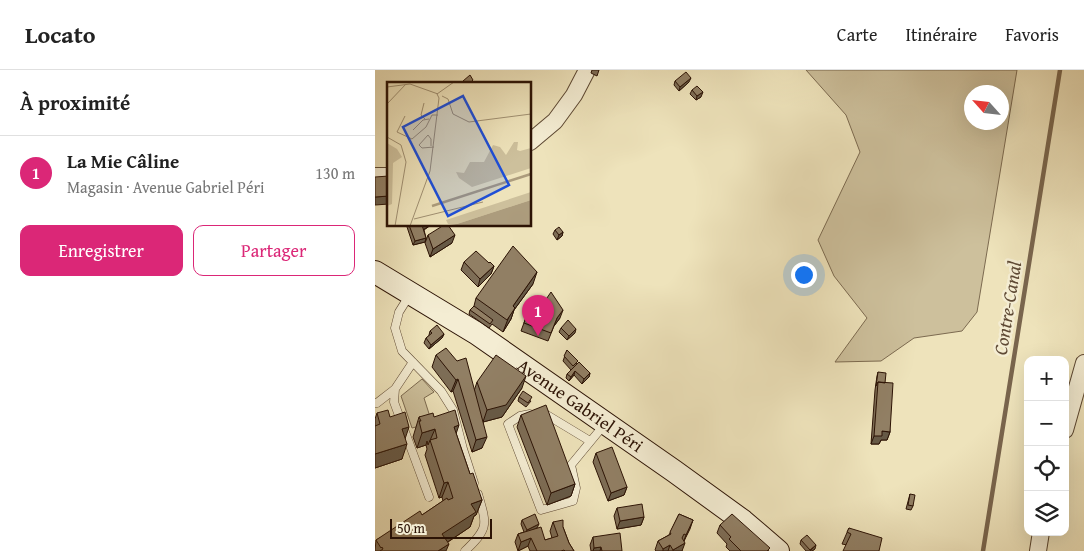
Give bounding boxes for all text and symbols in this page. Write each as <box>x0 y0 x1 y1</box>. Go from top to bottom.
text: Locato <box>25 17 96 52</box>
text: Carte <box>837 21 877 48</box>
text: Itinéraire <box>905 21 977 48</box>
text: Favoris <box>1005 21 1059 48</box>
inset map <box>387 82 531 226</box>
north arrow <box>964 85 1009 130</box>
text: À proximité <box>20 87 130 118</box>
text: La Mie Câline <box>67 147 179 175</box>
text: 1 <box>32 161 40 185</box>
text: 130 m <box>315 161 355 185</box>
text: Magasin · Avenue Gabriel Péri <box>67 175 265 199</box>
button: Enregistrer <box>20 225 183 276</box>
button: Partager <box>193 225 355 276</box>
water label: Contre-Canal <box>986 259 1028 357</box>
your location <box>791 262 817 288</box>
pin: 1 <box>522 295 554 336</box>
street label: Avenue Gabriel Péri <box>512 352 649 459</box>
map controls <box>1024 356 1069 536</box>
button: + <box>1024 356 1069 401</box>
button: − <box>1024 401 1069 446</box>
button: locate <box>1024 446 1069 491</box>
button: layers <box>1024 491 1069 536</box>
scale bar <box>390 516 493 539</box>
text: 50 m <box>397 518 425 538</box>

